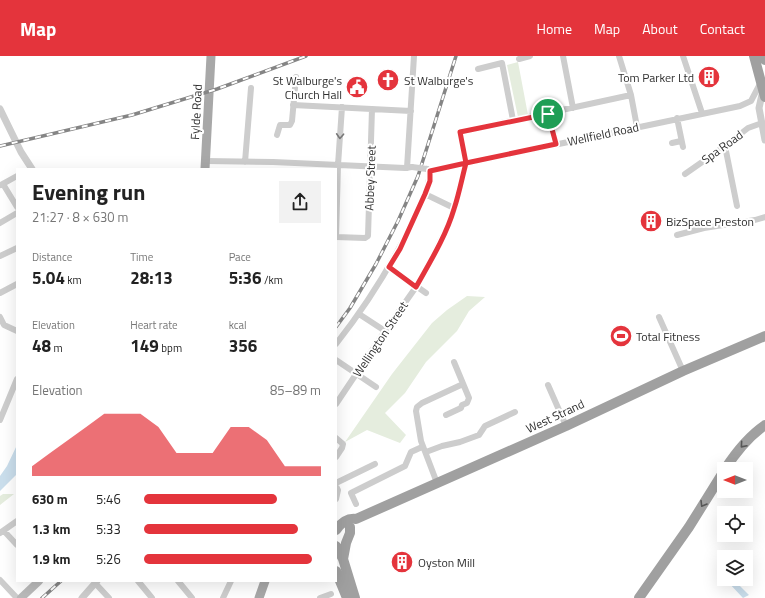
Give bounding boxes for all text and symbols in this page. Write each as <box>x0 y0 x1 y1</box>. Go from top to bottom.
text: Map <box>20 14 56 43</box>
text: Home <box>537 18 572 39</box>
text: Map <box>594 18 620 39</box>
text: About <box>642 18 678 39</box>
text: Contact <box>700 18 745 39</box>
building icon: Tom Parker Ltd <box>696 64 722 90</box>
church icon: St Walburge's <box>375 67 401 93</box>
place label: Tom Parker Ltd <box>618 68 694 87</box>
place label: St Walburge's Church Hall <box>273 71 342 104</box>
place label: St Walburge's <box>404 71 474 90</box>
public building icon: St Walburge's Church Hall <box>344 74 370 100</box>
street label: Fylde Road <box>185 84 207 140</box>
pin <box>531 97 565 131</box>
icon: arrive <box>537 103 559 125</box>
street label: Wellfield Road <box>566 117 640 151</box>
street label: Spa Road <box>697 125 747 169</box>
one-way arrow <box>336 133 345 139</box>
street label: Abbey Street <box>359 144 381 211</box>
text: Evening run <box>32 175 145 209</box>
button: share <box>279 181 321 223</box>
text: 21:27 · 8 × 630 m <box>32 207 128 227</box>
building icon: BizSpace Preston <box>638 208 664 234</box>
place label: BizSpace Preston <box>666 212 754 231</box>
text: Distance <box>32 249 72 265</box>
text: Time <box>130 249 153 265</box>
text: Pace <box>229 249 251 265</box>
text: 5.04 <box>32 265 65 291</box>
text: 28:13 <box>130 265 173 291</box>
text: 5:36 <box>229 265 262 291</box>
text: km <box>65 272 82 288</box>
text: /km <box>262 272 283 288</box>
street label: Wellington Street <box>348 297 413 381</box>
text: Elevation <box>32 317 75 333</box>
text: Heart rate <box>130 317 178 333</box>
text: kcal <box>229 317 247 333</box>
sports icon: Total Fitness <box>608 323 634 349</box>
place label: Total Fitness <box>636 327 700 346</box>
text: 48 <box>32 333 51 359</box>
text: 149 <box>130 333 159 359</box>
text: 356 <box>229 333 257 359</box>
text: m <box>51 340 63 356</box>
text: bpm <box>159 340 182 356</box>
text: Elevation <box>32 380 83 400</box>
text: 85–89 m <box>270 380 321 400</box>
street label: West Strand <box>523 394 587 438</box>
one-way arrow <box>740 440 748 448</box>
north arrow <box>717 462 753 498</box>
map controls <box>717 462 753 586</box>
text: 630 m <box>32 489 68 509</box>
text: 5:46 <box>96 489 121 509</box>
one-way arrow <box>701 500 708 507</box>
button: locate <box>717 506 753 542</box>
text: 1.3 km <box>32 519 70 539</box>
text: 5:33 <box>96 519 121 539</box>
text: 1.9 km <box>32 549 70 569</box>
text: 5:26 <box>96 549 121 569</box>
building icon: Oyston Mill <box>389 549 415 575</box>
button: layers <box>717 550 753 586</box>
place label: Oyston Mill <box>418 553 475 572</box>

